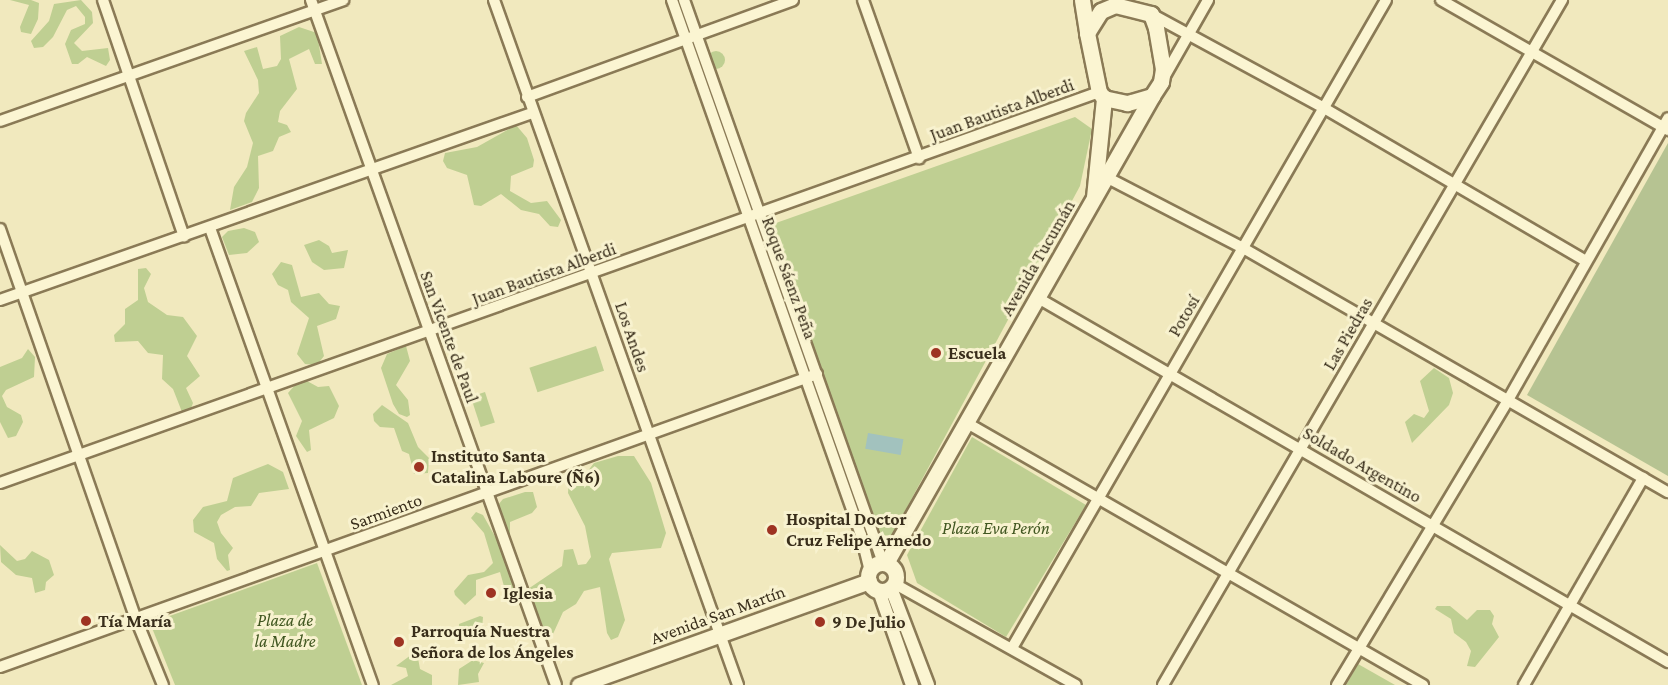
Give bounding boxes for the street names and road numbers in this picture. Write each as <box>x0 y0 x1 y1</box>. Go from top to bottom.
street label: Juan Bautista Alberdi <box>927 74 1077 146</box>
street label: Avenida Tucumán <box>996 196 1080 320</box>
street label: Roque Sáenz Peña <box>757 214 821 342</box>
street label: Juan Bautista Alberdi <box>469 238 619 310</box>
street label: San Vicente de Paul <box>415 268 483 406</box>
street label: Potosí <box>1164 291 1204 341</box>
street label: Las Piedras <box>1319 294 1377 374</box>
street label: Los Andes <box>610 299 654 375</box>
street label: Soldado Argentino <box>1299 422 1425 508</box>
street label: Sarmiento <box>347 489 425 535</box>
street label: Avenida San Martín <box>648 581 788 649</box>

